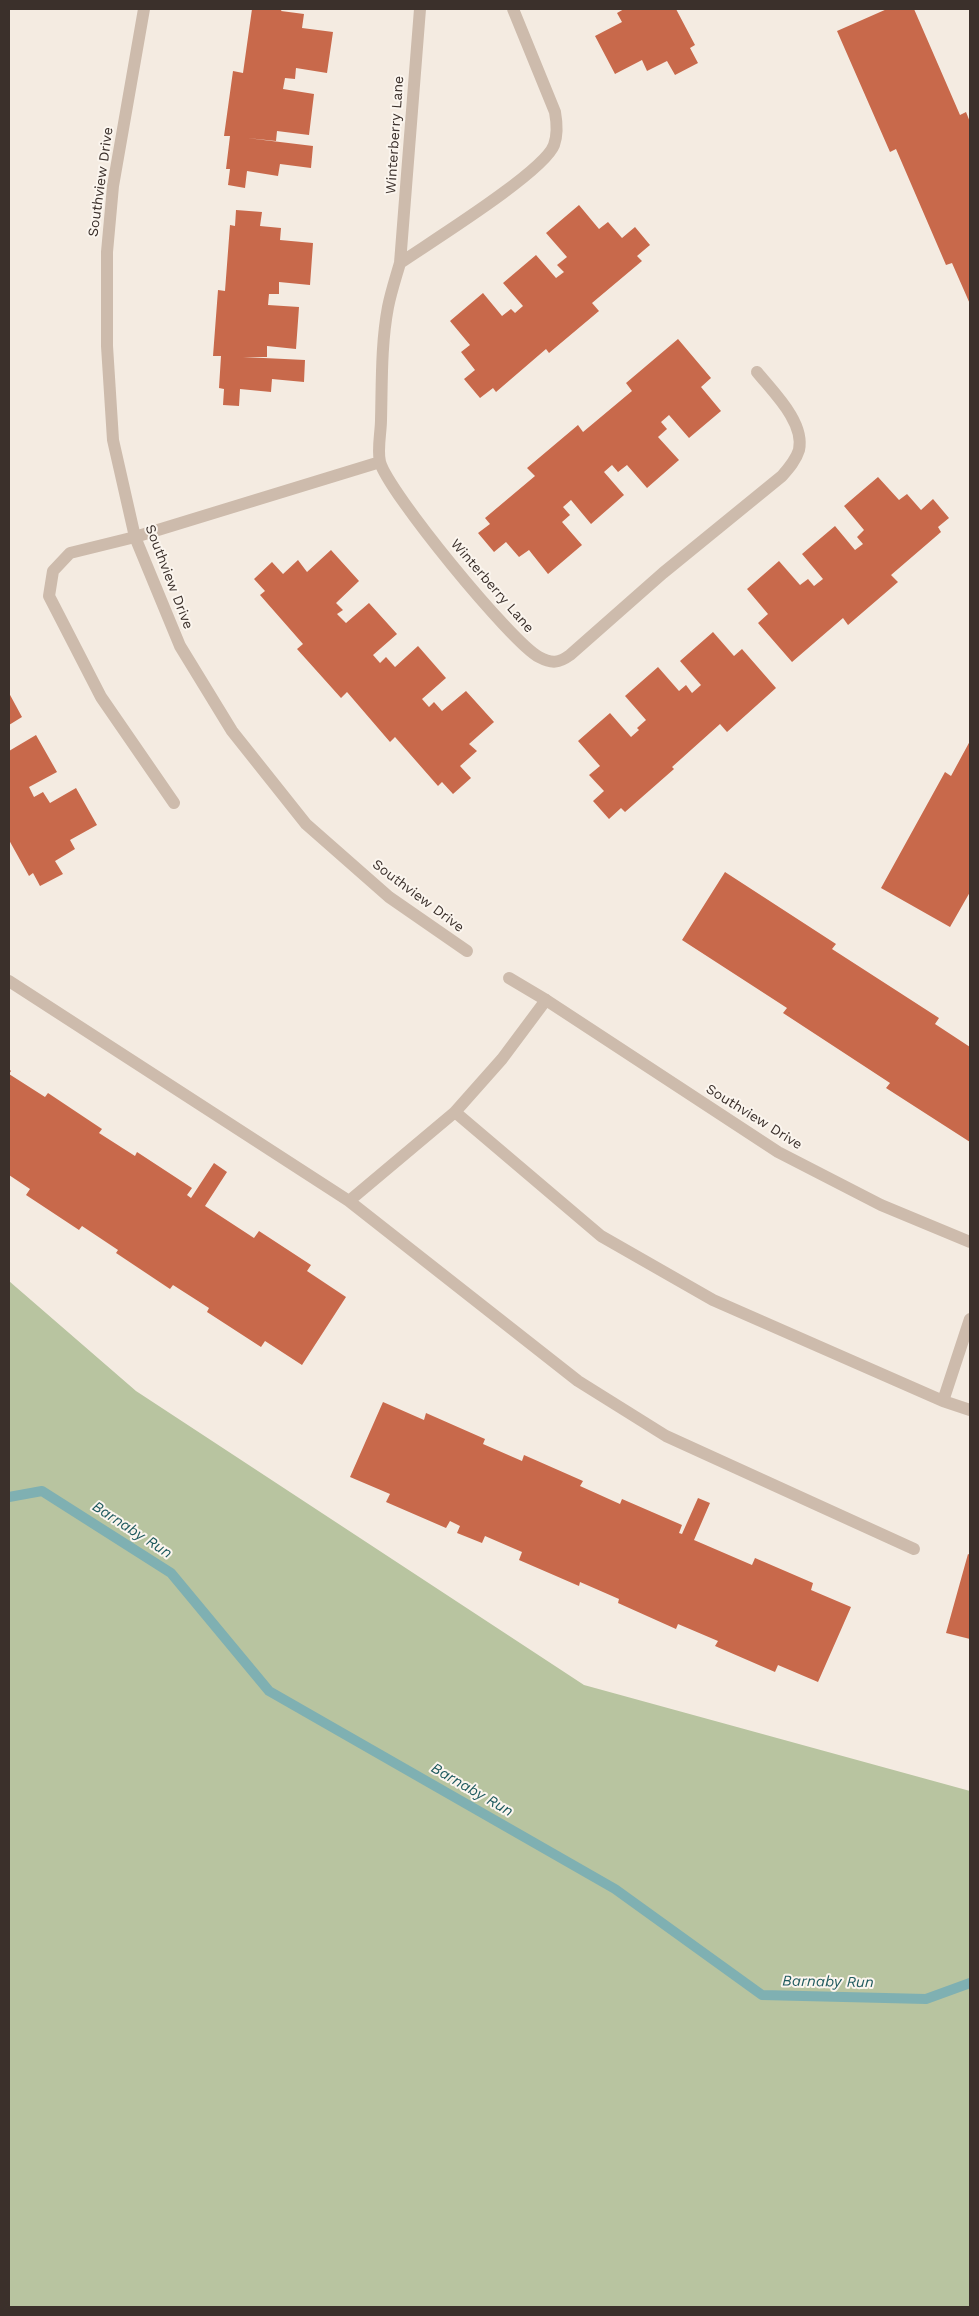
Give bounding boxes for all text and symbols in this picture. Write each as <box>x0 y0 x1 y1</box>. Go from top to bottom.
street label: Winterberry Lane <box>382 75 408 195</box>
street label: Southview Drive <box>85 126 117 238</box>
street label: Southview Drive <box>141 522 197 632</box>
street label: Winterberry Lane <box>447 536 537 636</box>
street label: Southview Drive <box>369 856 467 936</box>
street label: Southview Drive <box>703 1081 805 1153</box>
water label: Barnaby Run <box>89 1497 175 1563</box>
water label: Barnaby Run <box>428 1759 516 1821</box>
water label: Barnaby Run <box>782 1972 874 1992</box>

